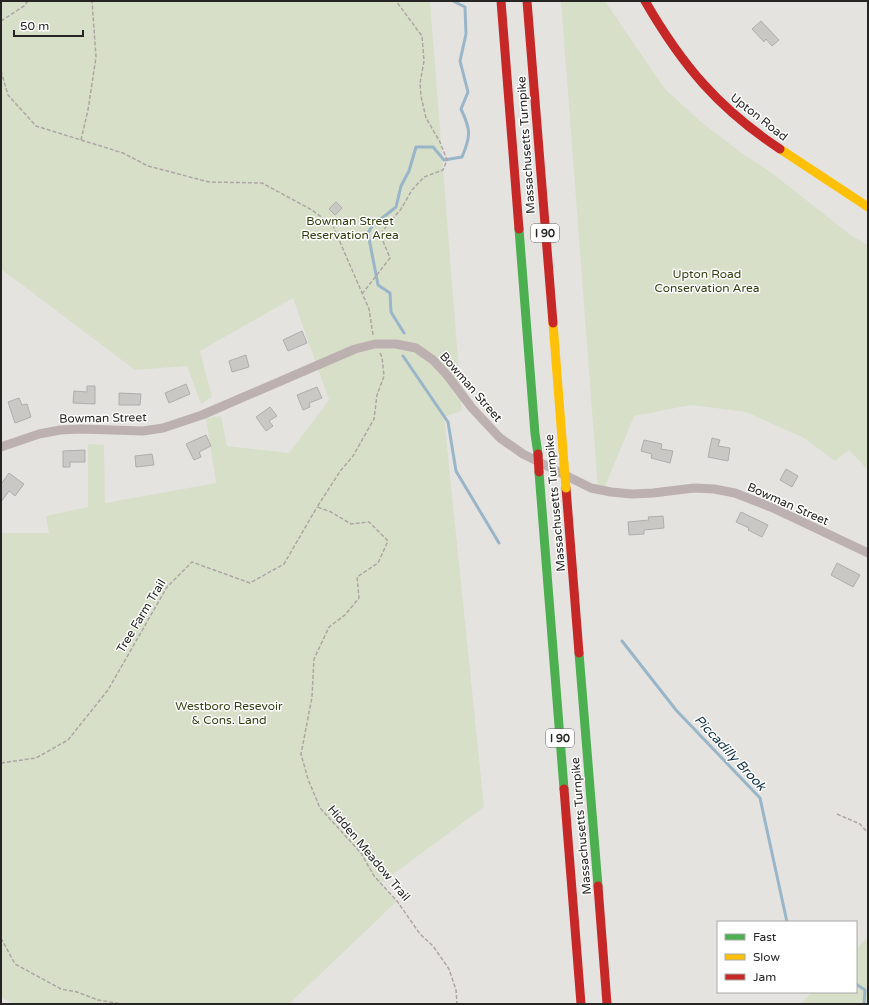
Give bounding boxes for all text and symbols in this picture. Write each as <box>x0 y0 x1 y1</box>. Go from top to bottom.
scale bar <box>14 12 83 38</box>
text: 50 m <box>20 19 49 33</box>
street label: Massachusetts Turnpike <box>514 76 538 214</box>
street label: Upton Road <box>728 90 790 144</box>
park label: Bowman Street Reservation Area <box>301 214 399 242</box>
road number: I 90 <box>531 224 559 242</box>
park label: Upton Road Conservation Area <box>655 267 759 295</box>
street label: Bowman Street <box>437 349 505 425</box>
street label: Bowman Street <box>59 410 147 426</box>
street label: Massachusetts Turnpike <box>542 434 568 572</box>
street label: Bowman Street <box>745 480 831 528</box>
street label: Tree Farm Trail <box>114 577 168 655</box>
park label: Westboro Resevoir & Cons. Land <box>175 699 283 727</box>
water label: Piccadilly Brook <box>691 712 770 795</box>
road number: I 90 <box>546 729 574 747</box>
street label: Massachusetts Turnpike <box>568 757 594 895</box>
street label: Hidden Meadow Trail <box>325 802 413 904</box>
legend <box>717 921 857 993</box>
text: Fast <box>753 930 777 944</box>
text: Slow <box>753 950 780 964</box>
text: Jam <box>753 970 776 984</box>

